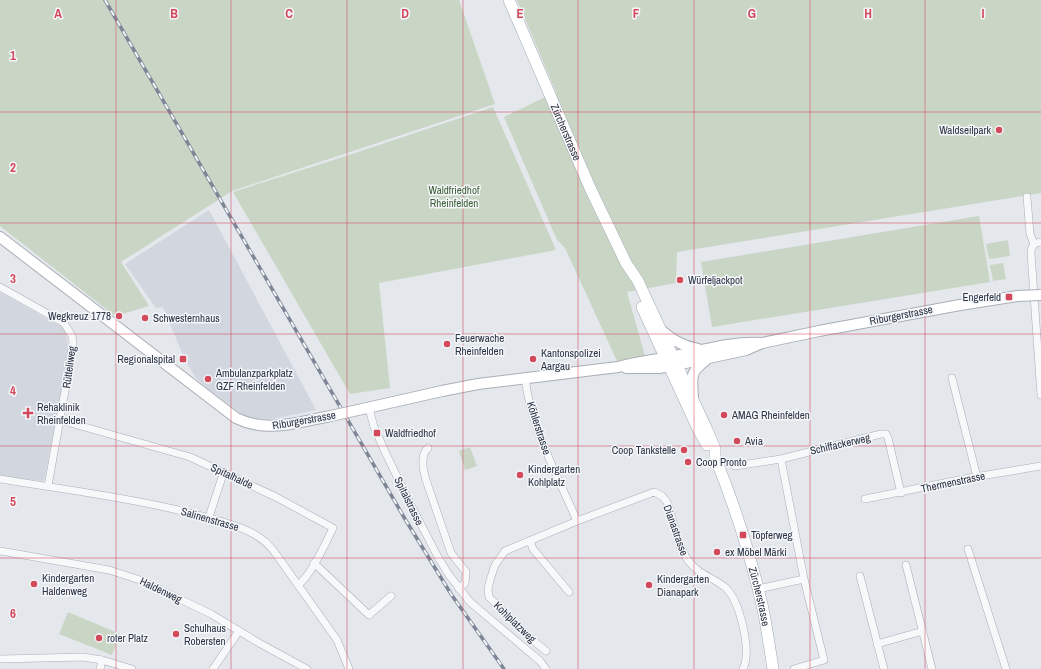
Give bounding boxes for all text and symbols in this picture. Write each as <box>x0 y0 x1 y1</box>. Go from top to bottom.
text: A <box>54 5 62 22</box>
text: B <box>170 5 178 22</box>
text: C <box>285 5 293 22</box>
text: D <box>401 5 409 22</box>
text: E <box>516 5 524 22</box>
text: F <box>633 5 640 22</box>
text: G <box>748 5 756 22</box>
text: H <box>864 5 872 22</box>
text: I <box>982 5 985 22</box>
text: 1 <box>10 47 16 64</box>
street label: Zürcherstrasse <box>548 102 584 163</box>
place label: Waldseilpark <box>939 123 991 137</box>
marker: Waldseilpark <box>994 125 1004 135</box>
text: 2 <box>10 159 16 176</box>
park label: Waldfriedhof Rheinfelden <box>429 183 480 210</box>
text: 3 <box>10 270 16 287</box>
place label: Würfeljackpot <box>688 273 743 287</box>
marker: Würfeljackpot <box>675 275 685 285</box>
place label: Engerfeld <box>962 290 1001 304</box>
marker: Engerfeld <box>1004 292 1014 302</box>
street label: Riburgerstrasse <box>868 302 934 328</box>
place label: Wegkreuz 1778 <box>48 309 111 323</box>
marker: Wegkreuz 1778 <box>114 311 124 321</box>
place label: Schwesternhaus <box>153 311 220 325</box>
marker: Schwesternhaus <box>140 313 150 323</box>
place label: Feuerwache Rheinfelden <box>455 331 504 358</box>
marker: Feuerwache Rheinfelden <box>442 339 452 349</box>
street label: Rütteliweg <box>59 345 79 389</box>
place label: Kantonspolizei Aargau <box>540 346 601 373</box>
place label: Regionalspital <box>117 352 175 366</box>
marker: Regionalspital <box>178 354 188 364</box>
marker: Kantonspolizei Aargau <box>528 354 538 364</box>
place label: Ambulanzparkplatz GZF Rheinfelden <box>215 366 293 393</box>
marker: Ambulanzparkplatz GZF Rheinfelden <box>203 374 213 384</box>
text: 4 <box>10 382 16 399</box>
place label: Rehaklinik Rheinfelden <box>37 400 86 427</box>
street label: Köhlerstrasse <box>524 400 554 456</box>
marker: Rehaklinik Rheinfelden <box>22 407 34 419</box>
street label: Riburgerstrasse <box>271 408 337 432</box>
place label: AMAG Rheinfelden <box>731 408 810 422</box>
marker: AMAG Rheinfelden <box>719 410 729 420</box>
place label: Waldfriedhof <box>385 426 436 440</box>
marker: Waldfriedhof <box>372 428 382 438</box>
street label: Schiffackerweg <box>808 430 872 458</box>
place label: Avia <box>744 434 763 448</box>
marker: Avia <box>732 436 742 446</box>
place label: Coop Tankstelle <box>612 443 676 457</box>
marker: Coop Tankstelle <box>679 445 689 455</box>
place label: Coop Pronto <box>696 455 747 469</box>
marker: Coop Pronto <box>683 457 693 467</box>
street label: Spitalhalde <box>209 460 255 492</box>
place label: Kindergarten Kohlplatz <box>528 462 580 489</box>
street label: Thermenstrasse <box>920 468 986 496</box>
marker: Kindergarten Kohlplatz <box>515 470 525 480</box>
street label: Spitalstrasse <box>391 474 427 528</box>
text: 5 <box>10 493 16 510</box>
street label: Dianastrasse <box>660 503 692 557</box>
street label: Salinenstrasse <box>179 504 241 534</box>
place label: Töpferweg <box>751 528 793 542</box>
marker: Töpferweg <box>738 530 748 540</box>
place label: ex Möbel Märki <box>725 545 787 559</box>
marker: ex Möbel Märki <box>712 547 722 557</box>
street label: Zürcherstrasse <box>746 565 773 627</box>
place label: Kindergarten Haldenweg <box>42 571 94 598</box>
place label: Kindergarten Dianapark <box>657 572 709 599</box>
street label: Haldenweg <box>138 574 184 606</box>
marker: Kindergarten Haldenweg <box>29 579 39 589</box>
marker: Kindergarten Dianapark <box>644 580 654 590</box>
street label: Kohlplatzweg <box>491 598 539 646</box>
text: 6 <box>10 605 16 622</box>
place label: Schulhaus Robersten <box>184 621 227 648</box>
marker: Schulhaus Robersten <box>171 629 181 639</box>
place label: roter Platz <box>107 631 149 645</box>
marker: roter Platz <box>94 633 104 643</box>

